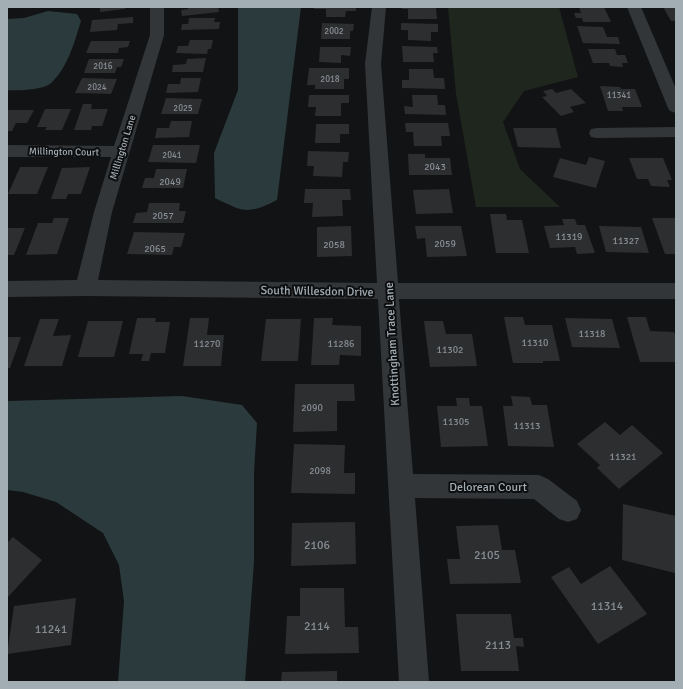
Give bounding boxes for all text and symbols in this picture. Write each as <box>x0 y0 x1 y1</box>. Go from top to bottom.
house number: 2002 <box>324 26 344 37</box>
house number: 2016 <box>93 61 113 72</box>
house number: 2018 <box>320 74 340 85</box>
house number: 2024 <box>87 82 107 93</box>
house number: 11341 <box>607 90 631 101</box>
house number: 2025 <box>173 103 193 114</box>
street label: Millington Lane <box>107 114 138 181</box>
street label: Millington Court <box>29 145 100 159</box>
house number: 2041 <box>162 150 182 161</box>
house number: 2043 <box>424 161 446 173</box>
house number: 2049 <box>159 176 181 188</box>
house number: 2057 <box>152 210 174 222</box>
house number: 11319 <box>555 231 583 243</box>
house number: 11327 <box>612 235 640 247</box>
house number: 2059 <box>434 238 456 250</box>
house number: 2058 <box>323 239 345 251</box>
house number: 2065 <box>144 243 166 255</box>
street label: Knottingham Trace Lane <box>382 282 403 406</box>
street label: South Willesdon Drive <box>260 283 374 300</box>
house number: 11318 <box>578 328 606 340</box>
house number: 11310 <box>521 337 549 349</box>
house number: 11270 <box>193 338 221 350</box>
house number: 11286 <box>327 338 355 350</box>
house number: 11302 <box>436 344 464 356</box>
house number: 2090 <box>301 402 323 414</box>
house number: 11305 <box>442 416 470 428</box>
house number: 11313 <box>513 420 541 432</box>
house number: 11321 <box>609 451 637 463</box>
house number: 2098 <box>309 465 331 477</box>
street label: Delorean Court <box>449 480 527 495</box>
house number: 2106 <box>304 538 330 553</box>
house number: 2105 <box>474 548 500 563</box>
house number: 11314 <box>591 599 624 614</box>
house number: 2114 <box>304 619 330 634</box>
house number: 11241 <box>35 622 67 637</box>
house number: 2113 <box>485 638 511 653</box>

